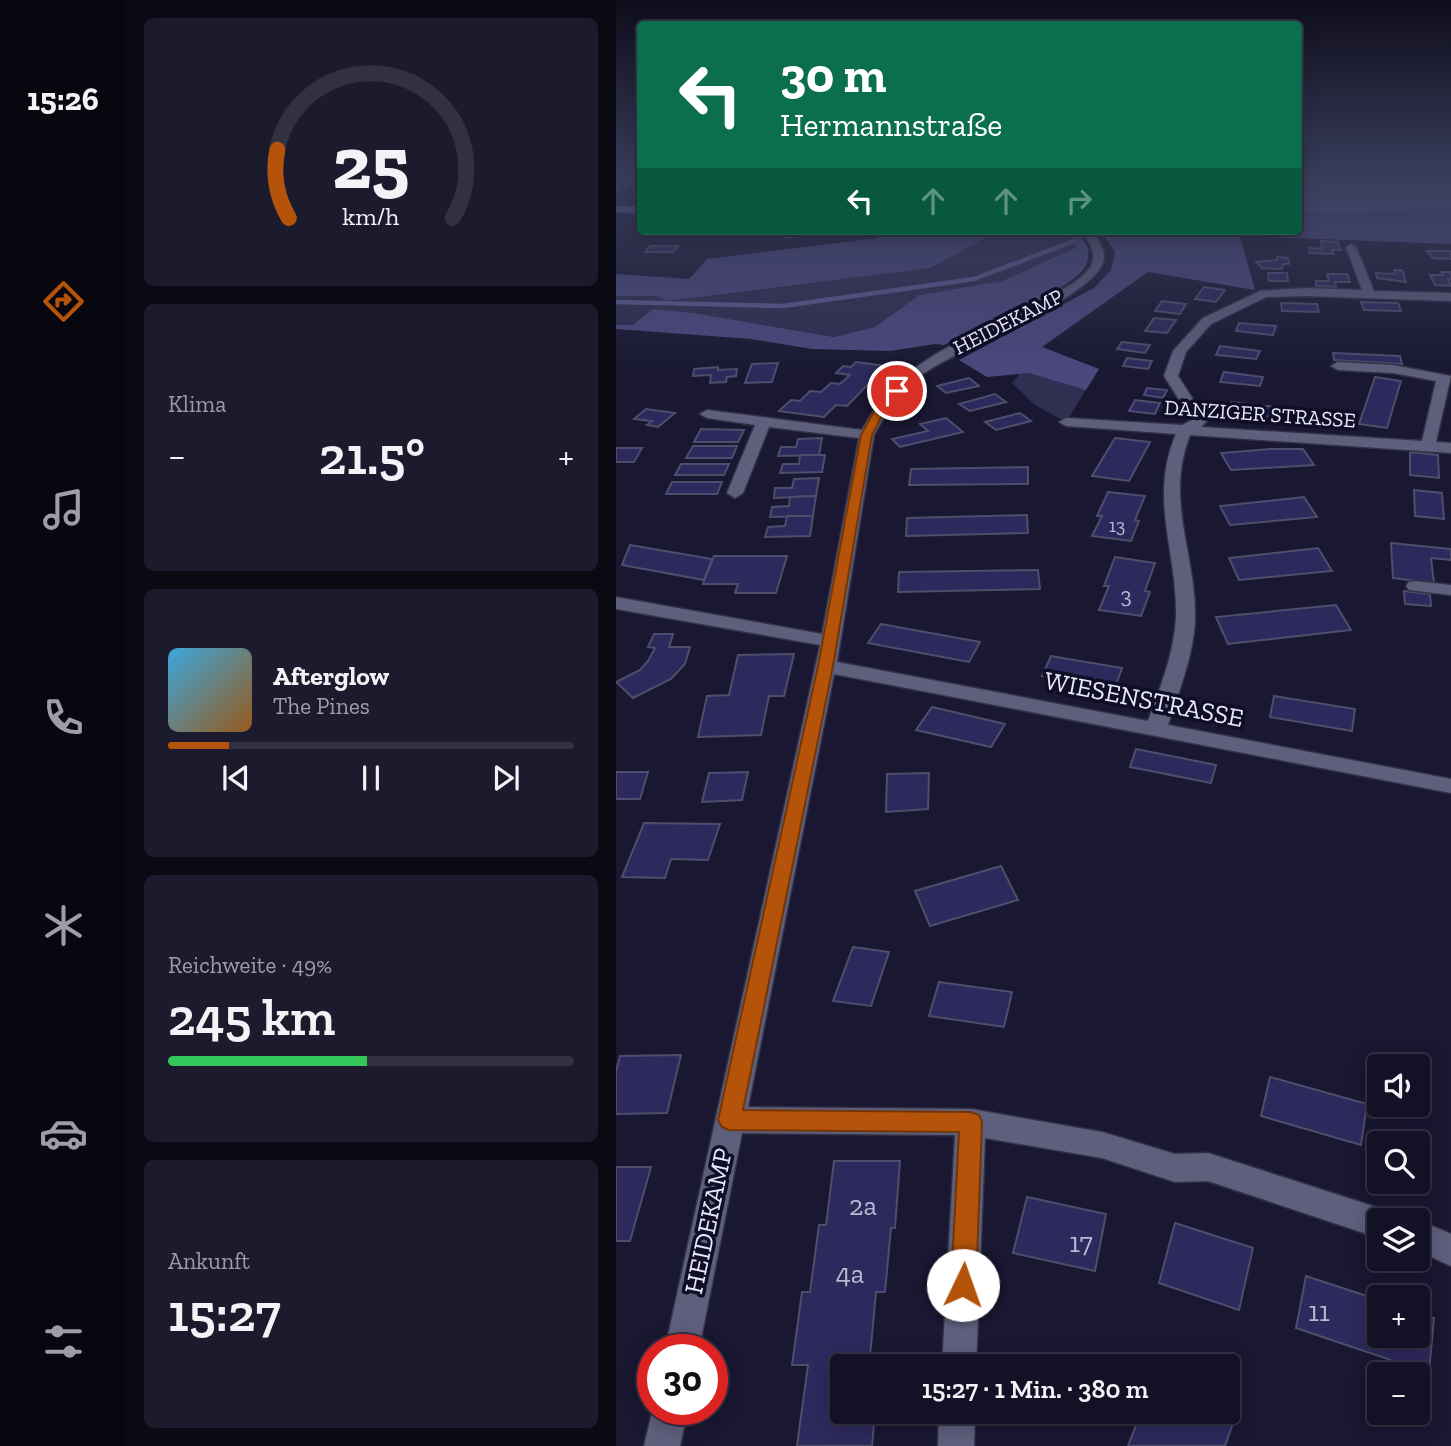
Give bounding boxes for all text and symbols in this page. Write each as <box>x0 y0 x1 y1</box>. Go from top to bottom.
text: 30 m <box>780 46 886 105</box>
icon: left <box>665 49 756 140</box>
text: 15:26 <box>27 80 99 118</box>
text: Hermannstraße <box>780 106 1002 144</box>
text: 25 <box>332 119 410 207</box>
icon: left <box>841 182 879 220</box>
icon: ahead <box>914 182 952 220</box>
icon: ahead <box>987 182 1025 220</box>
icon: right <box>1060 182 1098 220</box>
text: km/h <box>342 201 400 231</box>
icon: directions <box>39 277 88 326</box>
street label: HEIDEKAMP <box>949 283 1067 360</box>
pin <box>867 361 927 421</box>
icon: arrive <box>878 372 916 410</box>
text: Klima <box>168 390 226 418</box>
street label: DANZIGER STRASSE <box>1163 394 1357 433</box>
text: 21.5° <box>319 425 425 487</box>
text: − <box>168 433 186 479</box>
text: + <box>558 433 574 479</box>
icon: music <box>39 485 88 534</box>
house number: 13 <box>1109 514 1125 537</box>
house number: 3 <box>1120 581 1132 609</box>
text: Afterglow <box>273 660 389 692</box>
street label: WIESENSTRASSE <box>1042 664 1246 734</box>
text: The Pines <box>273 692 370 720</box>
icon: phone <box>39 693 88 742</box>
icon: previous <box>217 759 255 797</box>
icon: pause <box>352 759 390 797</box>
icon: next <box>487 759 525 797</box>
icon: climate <box>39 901 88 950</box>
text: Reichweite · 49% <box>168 951 332 979</box>
text: 245 km <box>168 986 335 1048</box>
map controls <box>1367 1054 1430 1425</box>
button: sound <box>1367 1054 1430 1117</box>
icon: car <box>39 1109 88 1158</box>
button: search <box>1367 1131 1430 1194</box>
street label: HEIDEKAMP <box>677 1145 739 1297</box>
house number: 2a <box>849 1189 877 1222</box>
button: layers <box>1367 1208 1430 1271</box>
house number: 17 <box>1069 1226 1093 1259</box>
text: Ankunft <box>168 1247 250 1275</box>
position arrow <box>926 1248 1000 1322</box>
house number: 4a <box>836 1257 865 1290</box>
text: 15:27 <box>168 1282 281 1344</box>
button: + <box>1367 1285 1430 1348</box>
house number: 11 <box>1308 1295 1330 1328</box>
icon: filters <box>39 1317 88 1366</box>
speed limit sign: 30 <box>637 1334 728 1425</box>
button: − <box>1367 1362 1430 1425</box>
text: 15:27 · 1 Min. · 380 m <box>922 1373 1148 1405</box>

